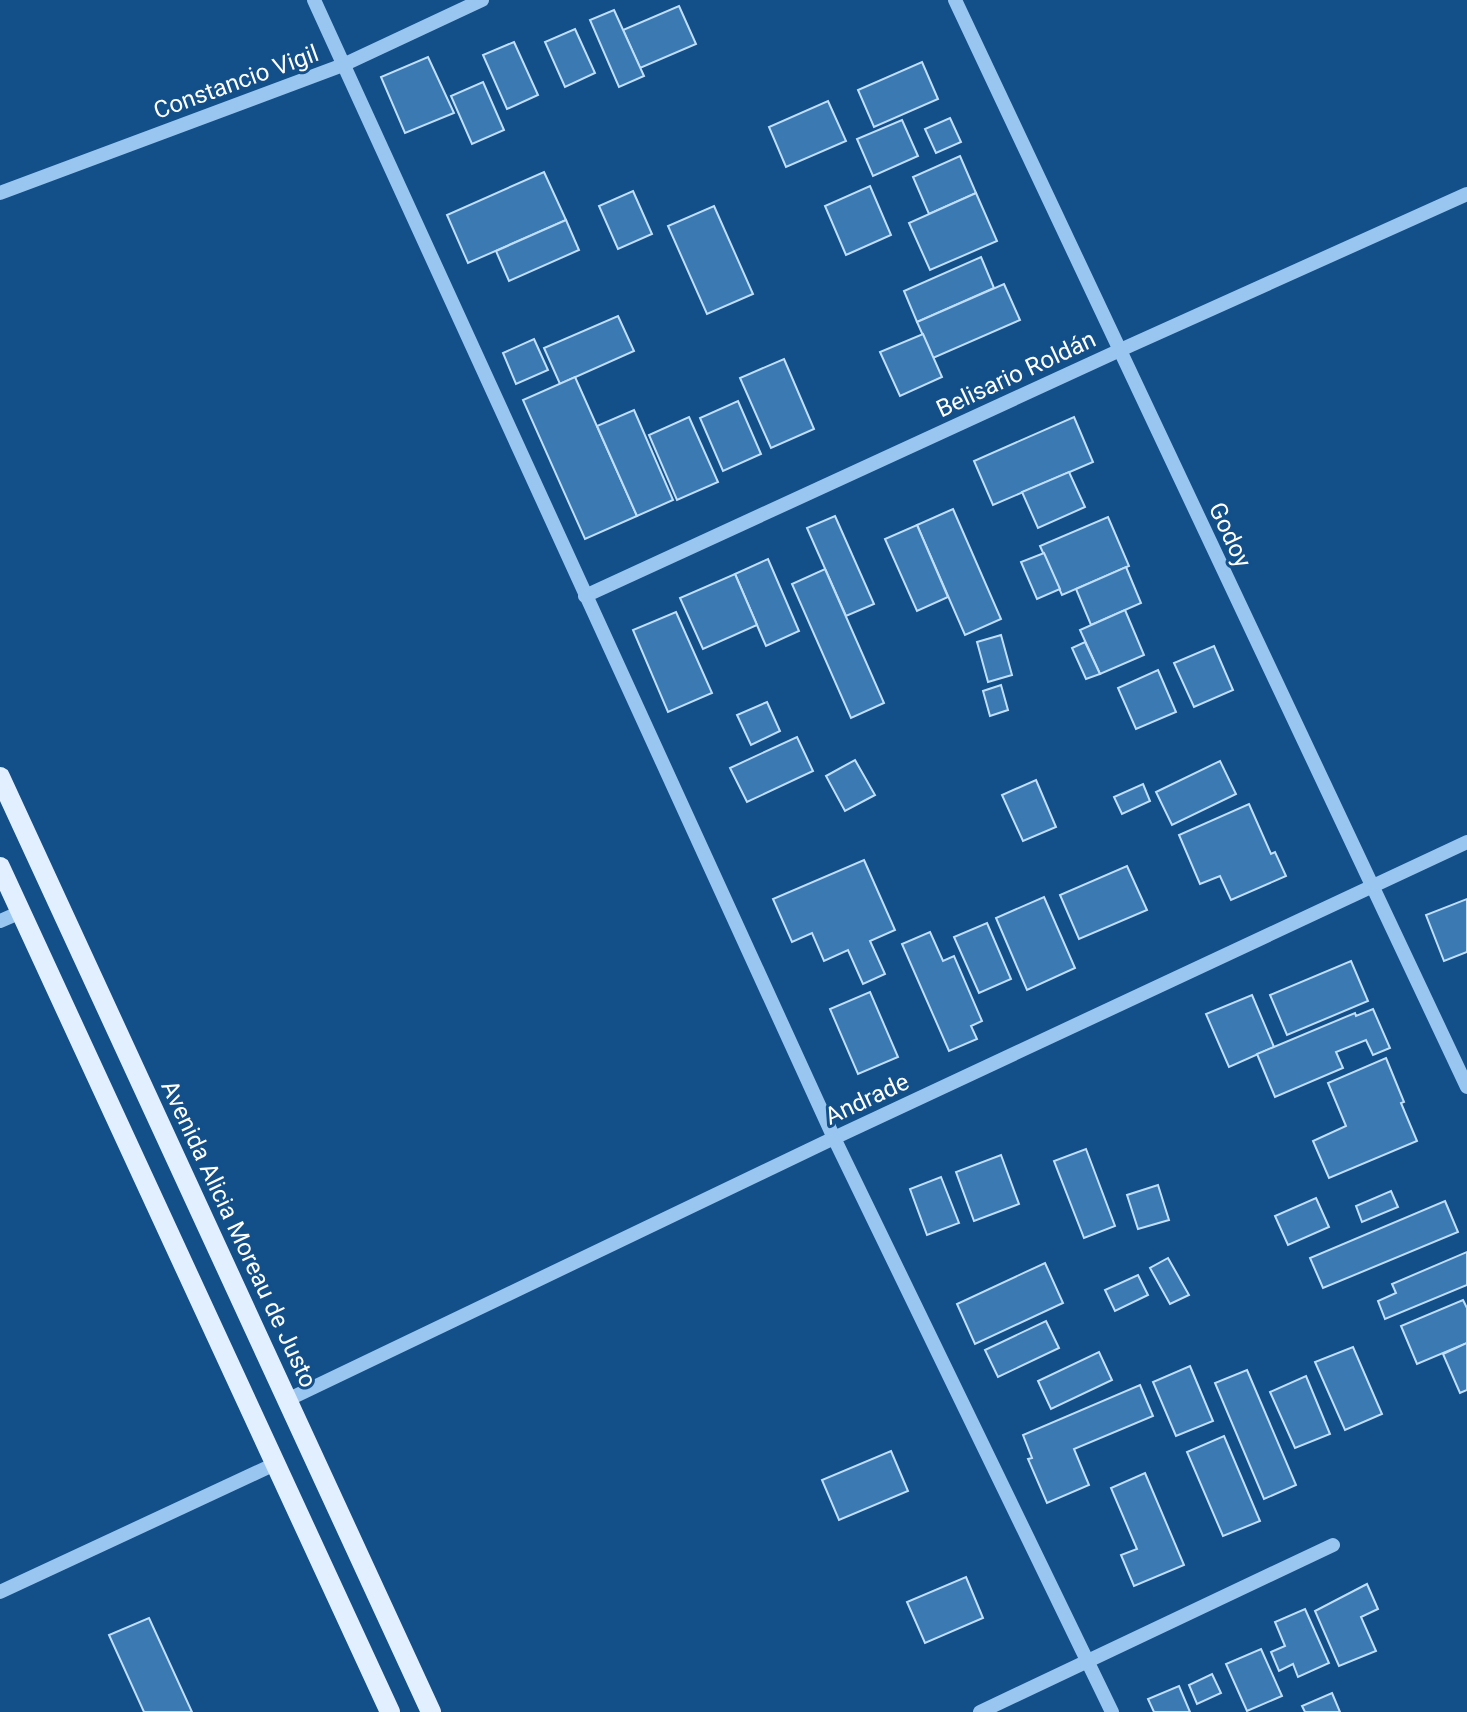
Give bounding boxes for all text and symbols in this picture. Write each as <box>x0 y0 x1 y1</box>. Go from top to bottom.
street label: Constancio Vigil <box>150 39 322 125</box>
street label: Belisario Roldán <box>932 325 1100 423</box>
street label: Godoy <box>1203 498 1257 573</box>
street label: Andrade <box>821 1067 913 1131</box>
street label: Avenida Alicia Moreau de Justo <box>155 1076 323 1392</box>

